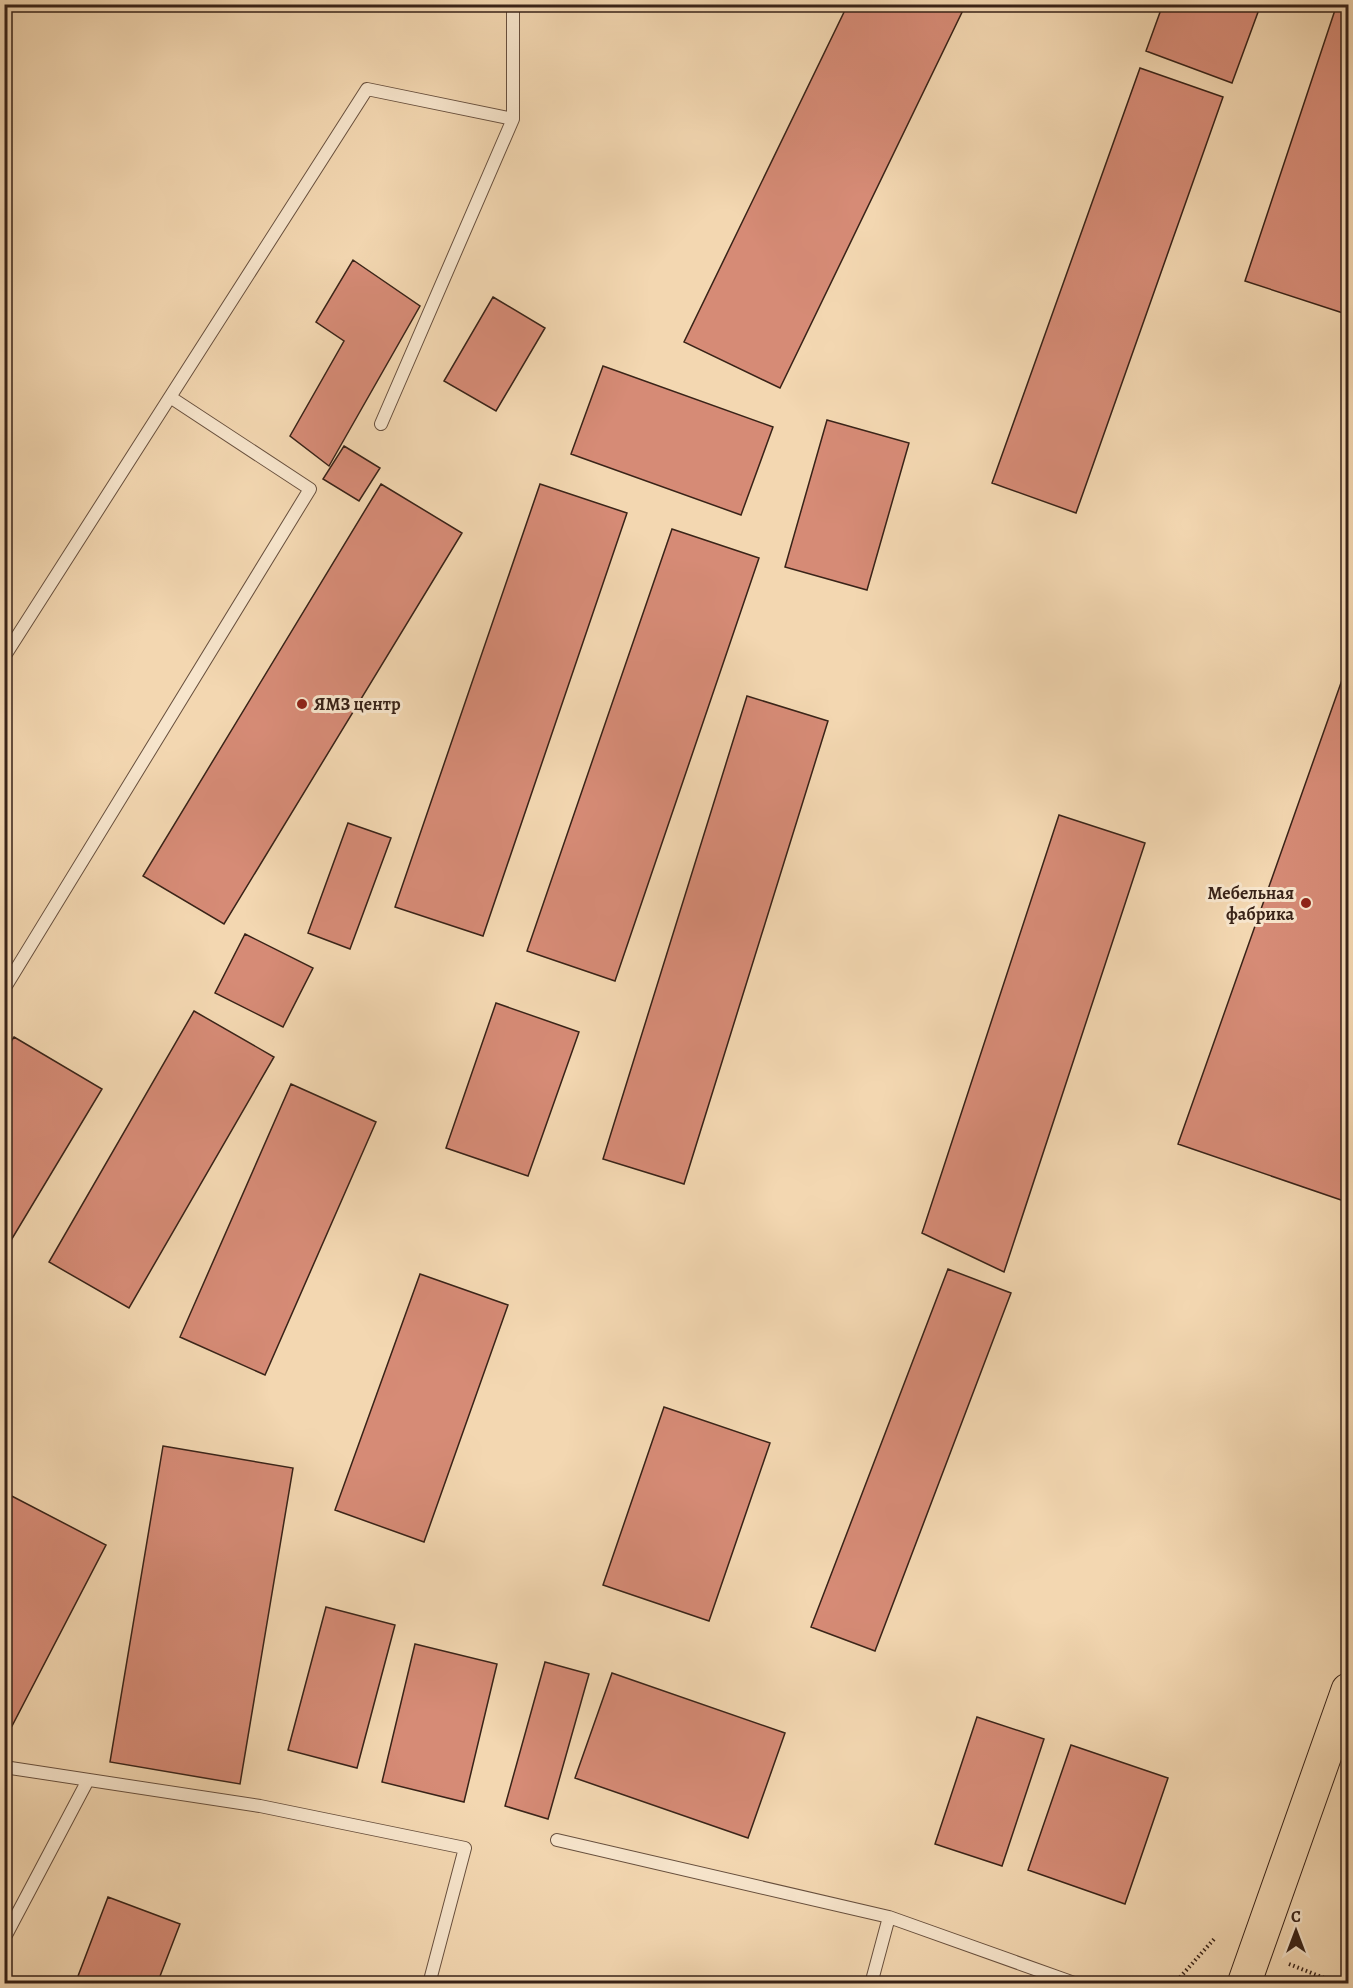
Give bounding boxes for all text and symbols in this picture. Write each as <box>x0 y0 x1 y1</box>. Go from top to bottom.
place label: ЯМЗ центр <box>314 692 401 716</box>
marker: ЯМЗ центр <box>295 697 309 711</box>
place label: Мебельная фабрика <box>1207 881 1294 926</box>
marker: Мебельная фабрика <box>1299 896 1313 910</box>
north arrow <box>1266 1901 1326 1961</box>
text: С <box>1291 1906 1301 1928</box>

